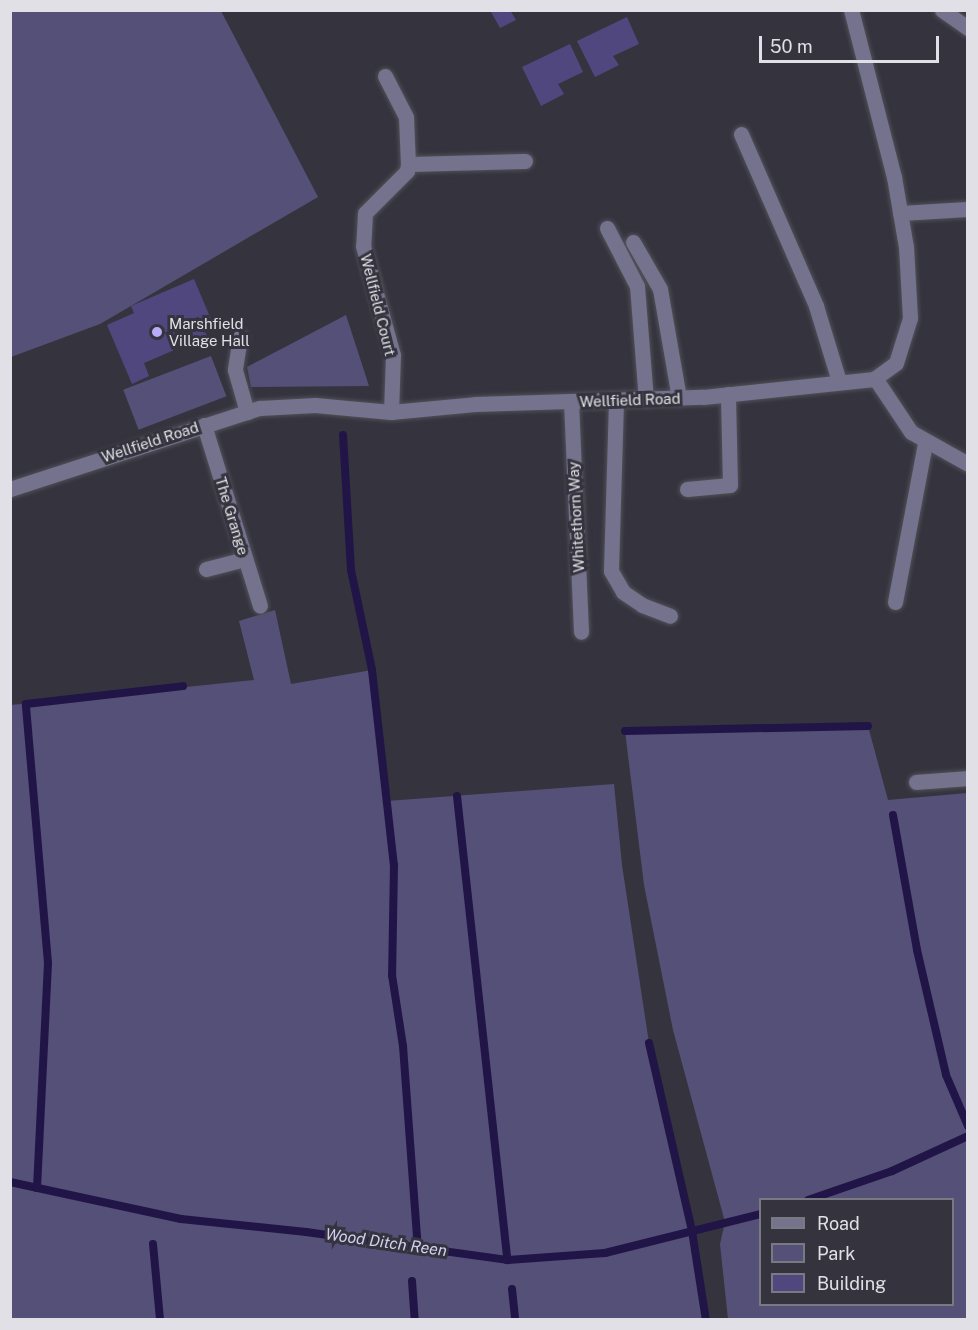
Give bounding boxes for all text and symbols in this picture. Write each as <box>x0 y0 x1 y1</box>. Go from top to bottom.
scale bar <box>762 24 942 62</box>
text: 50 m <box>770 36 813 57</box>
street label: Wellfield Court <box>357 252 399 358</box>
place label: Marshfield Village Hall <box>169 314 250 349</box>
marker: Marshfield Village Hall <box>150 325 164 339</box>
street label: Wellfield Road <box>579 389 681 411</box>
street label: Wellfield Road <box>99 418 201 466</box>
street label: Whitethorn Way <box>564 461 588 573</box>
street label: The Grange <box>212 475 252 557</box>
legend <box>759 1198 954 1306</box>
text: Road <box>817 1213 860 1234</box>
water label: Wood Ditch Reen <box>324 1225 448 1261</box>
text: Park <box>817 1243 855 1264</box>
text: Building <box>817 1273 886 1294</box>

